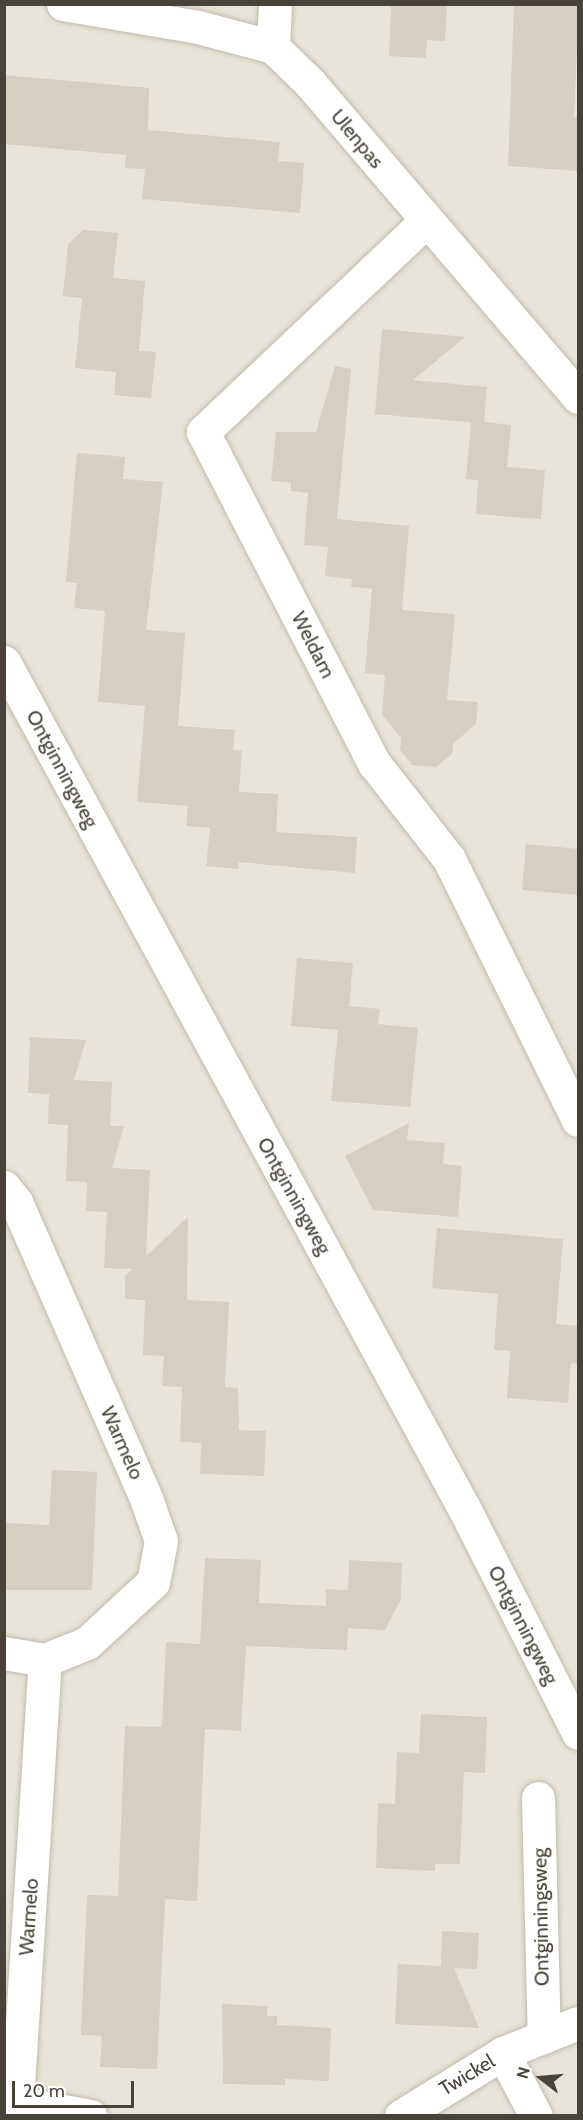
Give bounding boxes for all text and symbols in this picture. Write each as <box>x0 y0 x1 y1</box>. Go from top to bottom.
street label: Ulenpas <box>326 105 388 173</box>
street label: Weldam <box>286 608 340 682</box>
street label: Ontginningweg <box>21 706 103 832</box>
street label: Ontginningweg <box>252 1133 336 1259</box>
street label: Warmelo <box>95 1403 149 1483</box>
street label: Ontginningweg <box>483 1562 563 1688</box>
street label: Ontginningsweg <box>528 1848 554 1986</box>
street label: Warmelo <box>14 1878 44 1956</box>
north arrow <box>511 2048 571 2108</box>
street label: Twickel <box>435 2049 499 2101</box>
text: N <box>513 2065 534 2081</box>
scale bar <box>15 2069 136 2107</box>
text: 20 m <box>23 2080 65 2102</box>

